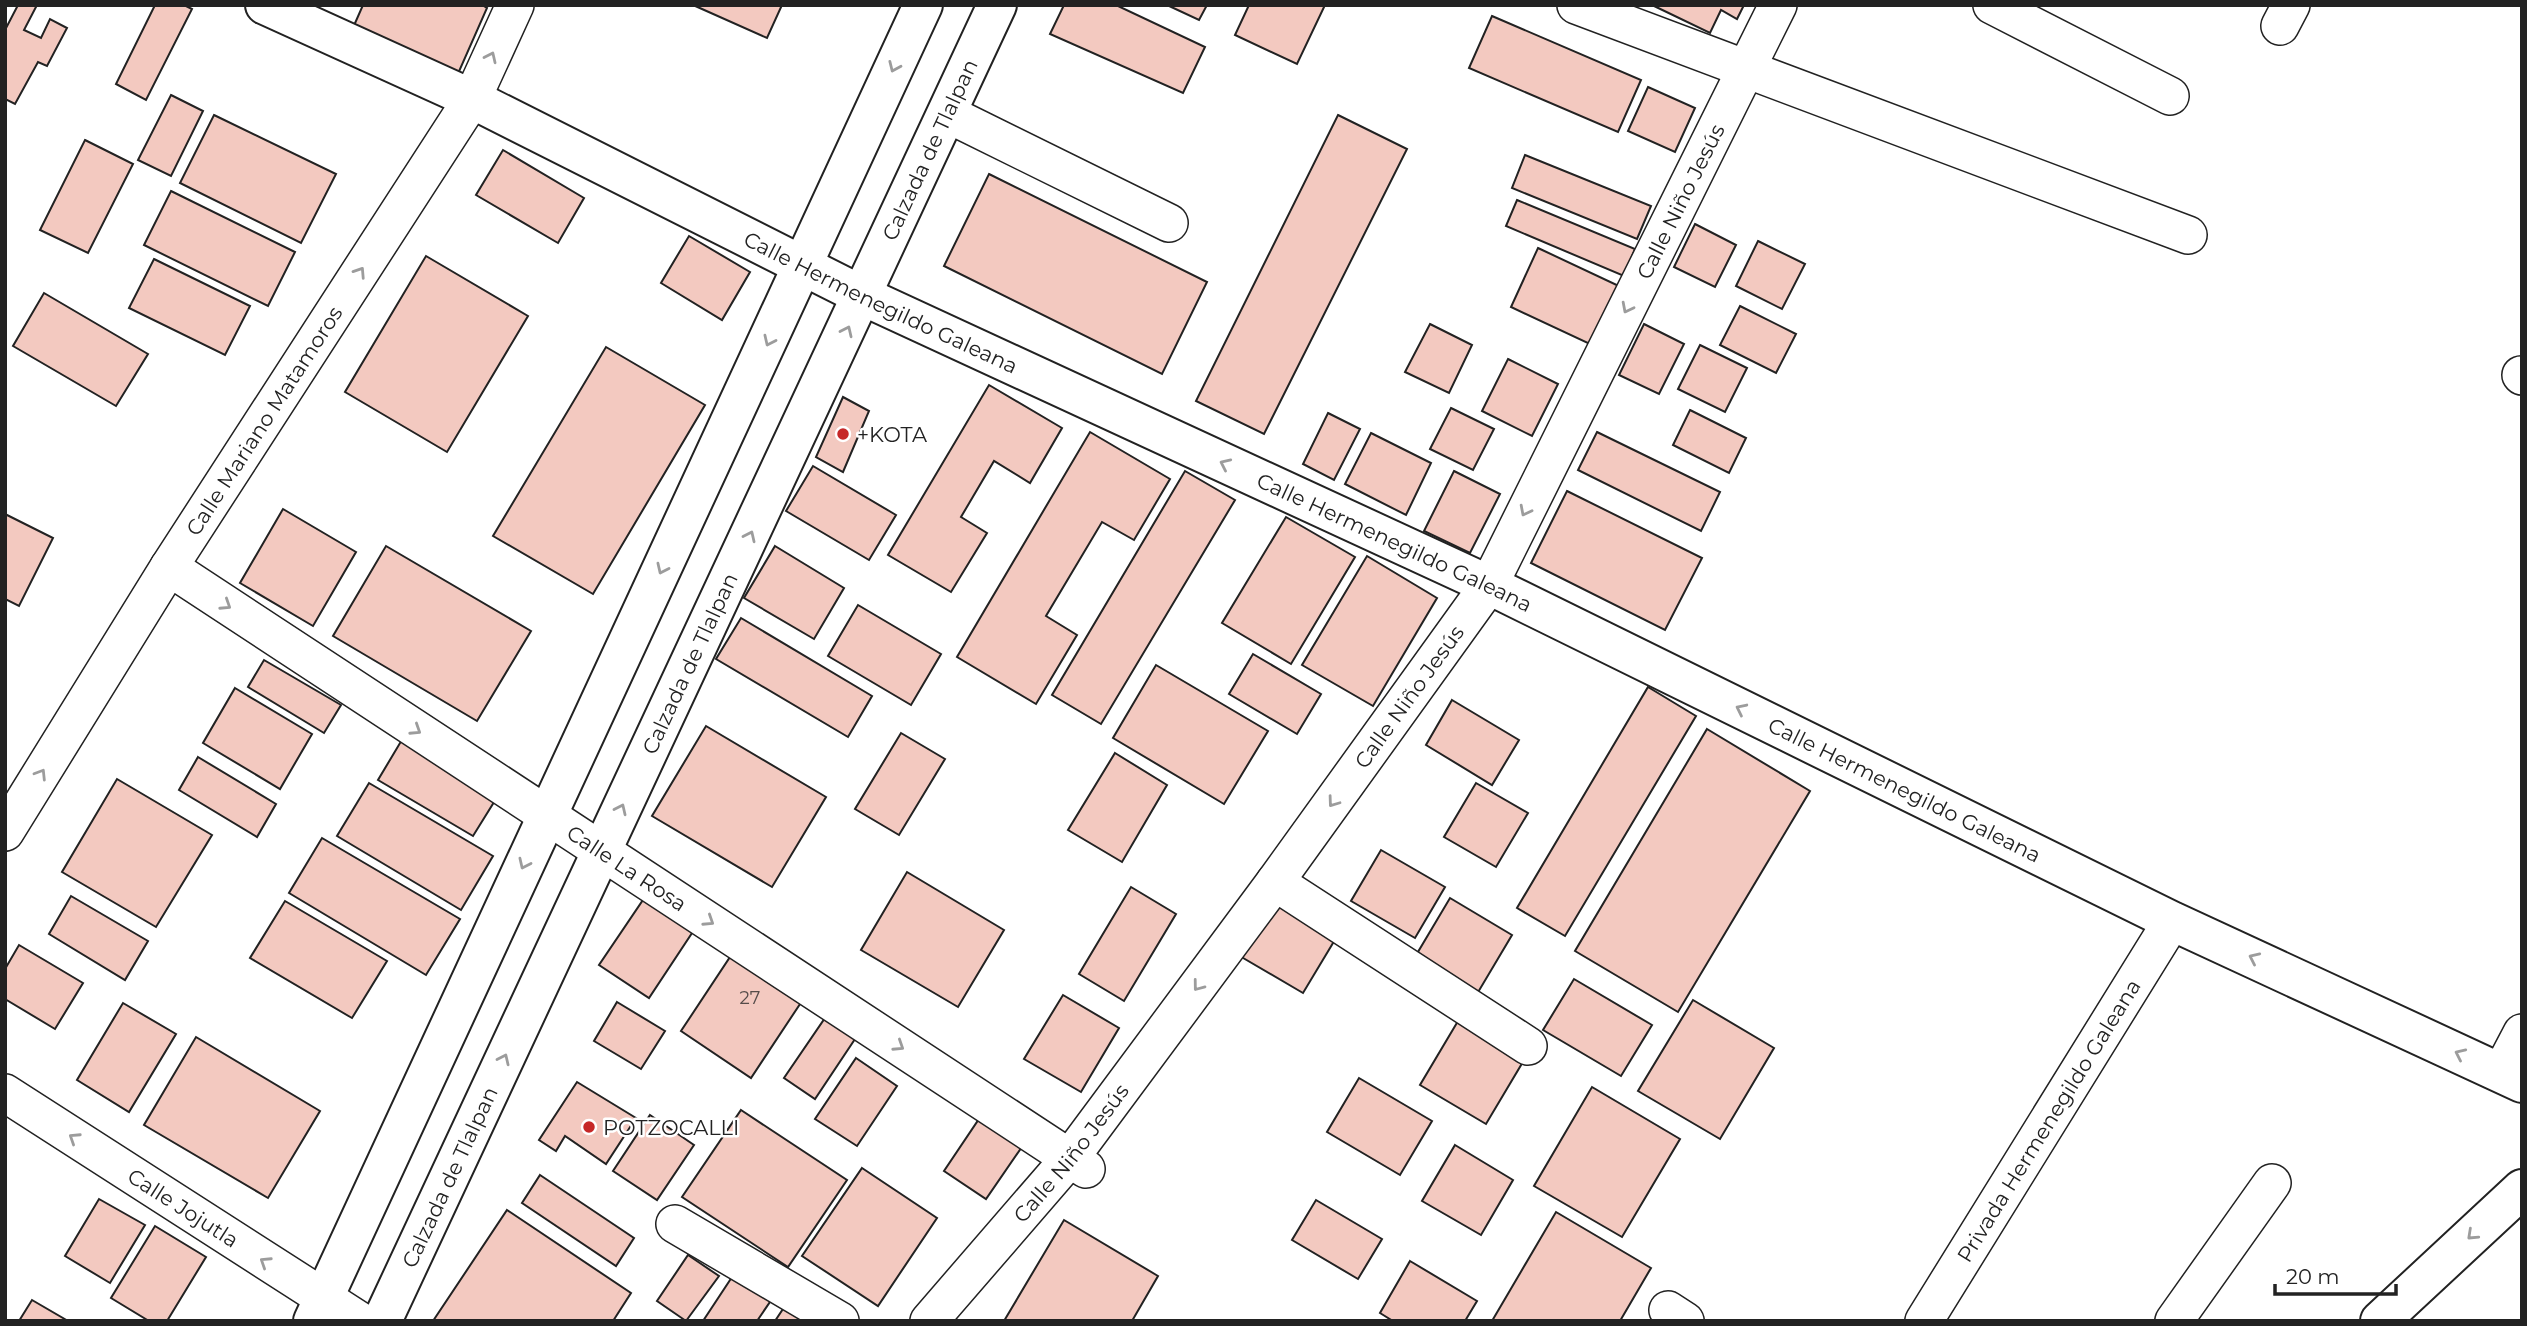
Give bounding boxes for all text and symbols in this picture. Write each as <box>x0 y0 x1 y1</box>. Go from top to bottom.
one-way arrow <box>483 52 497 64</box>
street label: Calzada de Tlalpan <box>876 55 982 244</box>
one-way arrow <box>888 60 902 73</box>
street label: Calle Niño Jesús <box>1631 120 1729 283</box>
street label: Calle Hermenegildo Galeana <box>740 226 1022 378</box>
one-way arrow <box>352 267 364 280</box>
one-way arrow <box>1621 300 1635 313</box>
street label: Calle Mariano Matamoros <box>180 301 347 540</box>
one-way arrow <box>839 325 853 338</box>
one-way arrow <box>763 334 777 346</box>
place label: +KOTA <box>857 422 928 447</box>
marker: +KOTA <box>835 426 851 442</box>
one-way arrow <box>1220 458 1233 472</box>
street label: Calle Hermenegildo Galeana <box>1253 467 1536 617</box>
one-way arrow <box>1520 504 1534 516</box>
one-way arrow <box>742 531 756 543</box>
one-way arrow <box>656 562 670 574</box>
street label: Calzada de Tlalpan <box>636 569 742 758</box>
one-way arrow <box>218 596 231 609</box>
street label: Calle Niño Jesús <box>1349 620 1469 773</box>
one-way arrow <box>1736 703 1748 717</box>
street label: Calle Hermenegildo Galeana <box>1764 712 2045 867</box>
one-way arrow <box>408 722 421 735</box>
one-way arrow <box>33 769 46 782</box>
one-way arrow <box>1329 794 1341 807</box>
one-way arrow <box>613 804 627 816</box>
street label: Calle La Rosa <box>563 819 692 916</box>
one-way arrow <box>518 857 532 869</box>
one-way arrow <box>701 912 714 925</box>
one-way arrow <box>2248 953 2261 967</box>
street label: Privada Hermenegildo Galeana <box>1951 974 2145 1266</box>
one-way arrow <box>1194 978 1207 991</box>
house number: 27 <box>740 987 760 1009</box>
one-way arrow <box>891 1037 904 1050</box>
one-way arrow <box>2455 1048 2467 1062</box>
one-way arrow <box>496 1054 510 1066</box>
street label: Calle Niño Jesús <box>1008 1079 1133 1227</box>
street label: Calzada de Tlalpan <box>396 1082 502 1272</box>
place label: POTZOCALLI <box>603 1115 739 1140</box>
marker: POTZOCALLI <box>581 1119 597 1135</box>
one-way arrow <box>69 1133 82 1146</box>
street label: Calle Jojutla <box>123 1163 243 1252</box>
one-way arrow <box>2467 1227 2480 1240</box>
scale bar <box>2275 1252 2396 1296</box>
one-way arrow <box>260 1258 273 1270</box>
text: 20 m <box>2286 1264 2340 1289</box>

